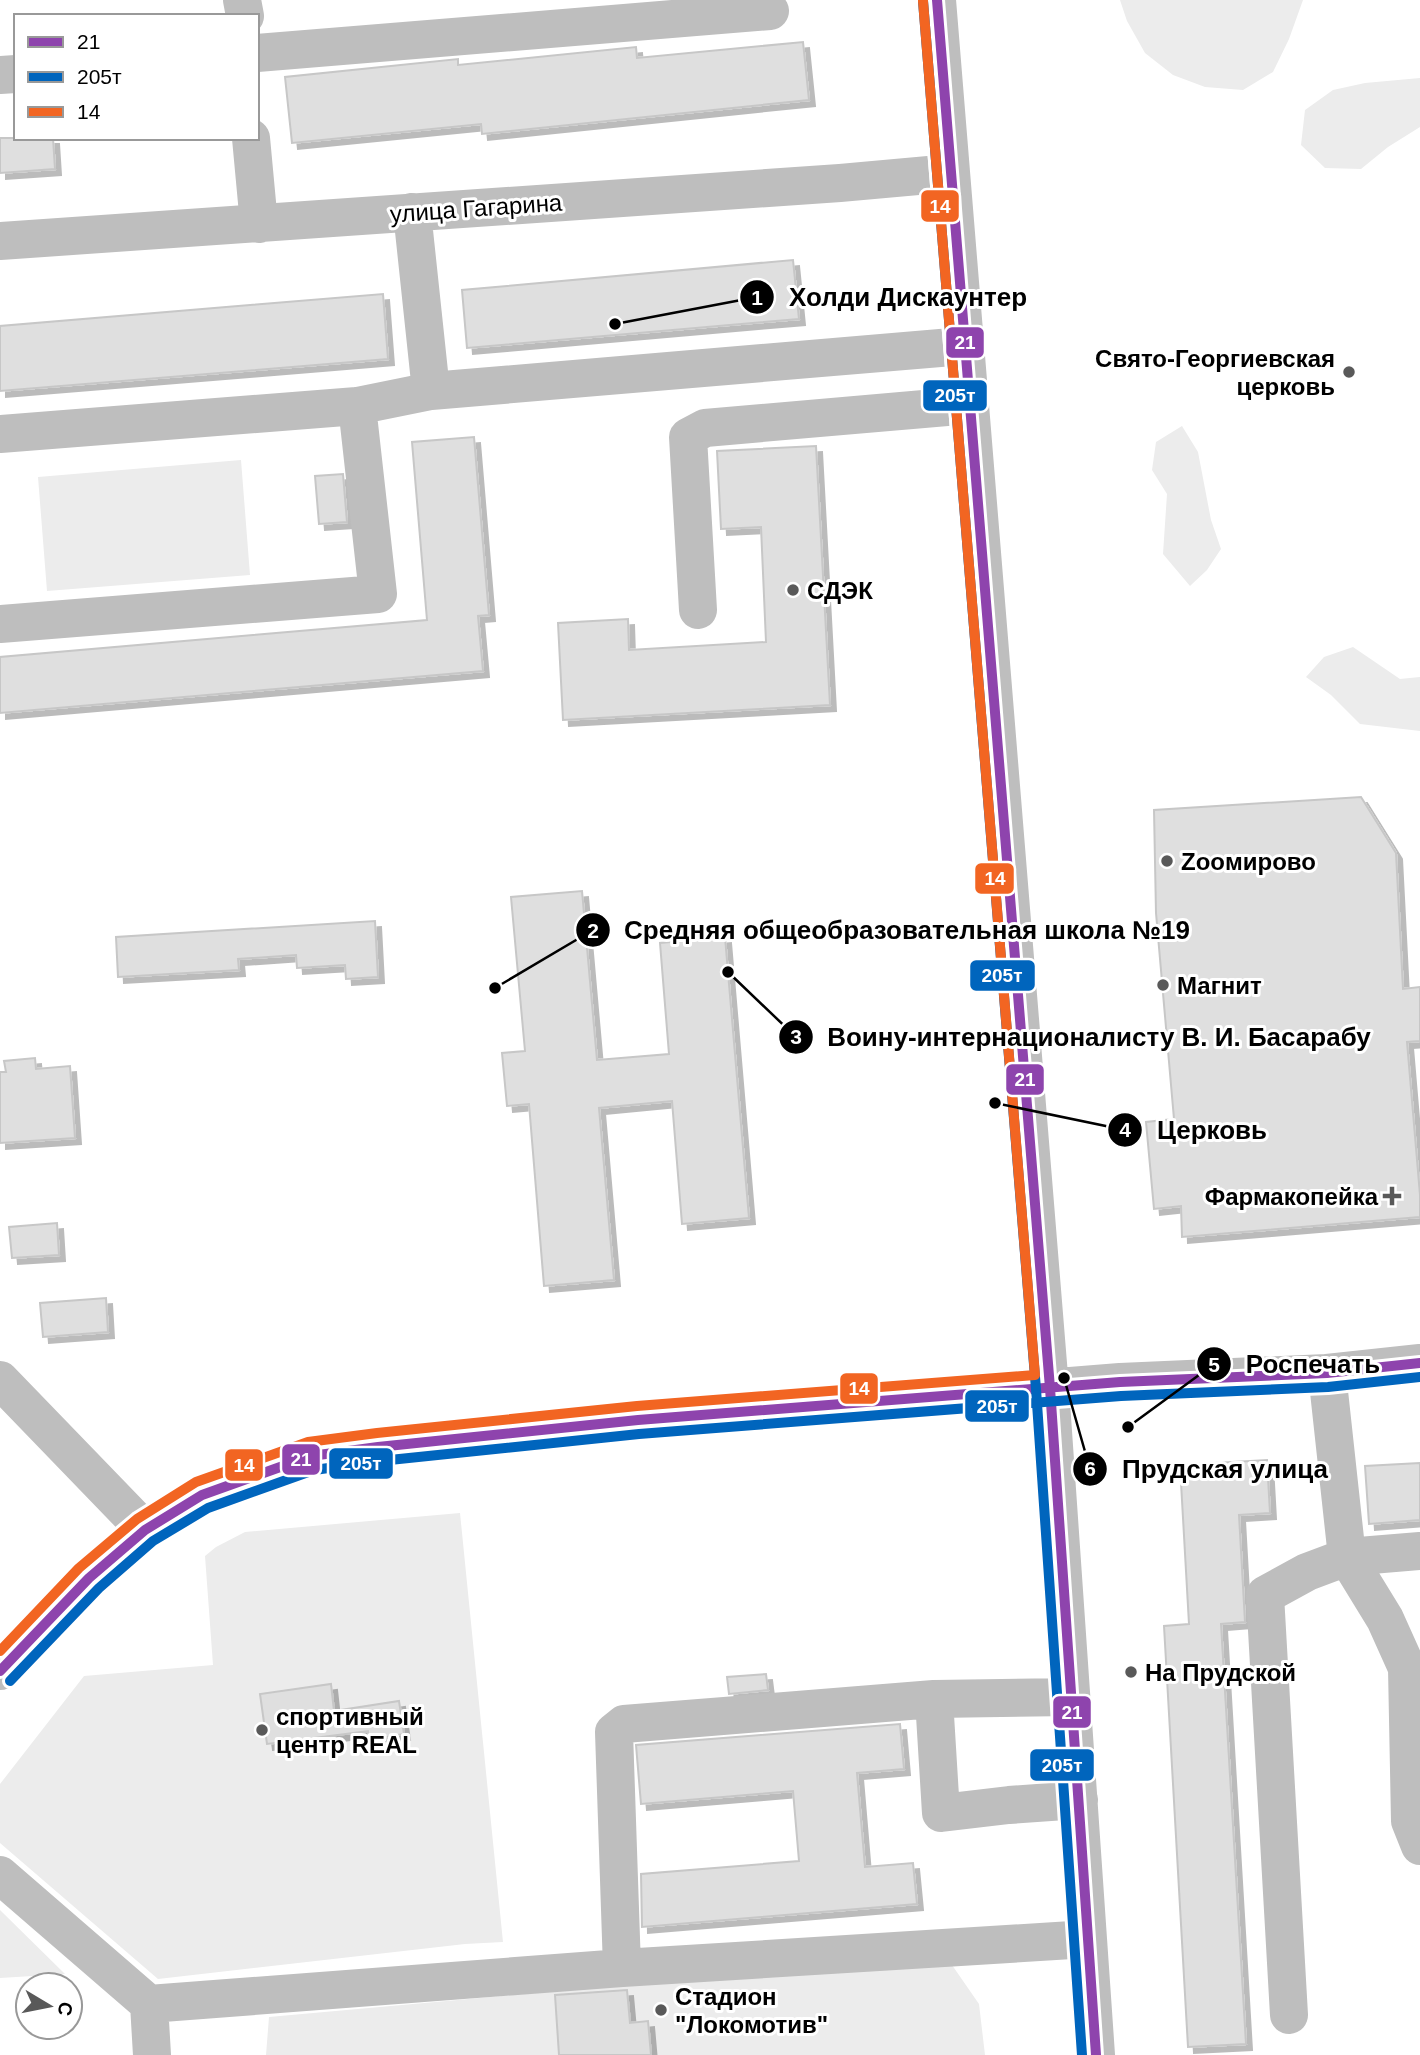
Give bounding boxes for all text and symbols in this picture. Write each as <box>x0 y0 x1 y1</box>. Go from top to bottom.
legend <box>14 14 259 140</box>
text: 21 <box>77 30 100 53</box>
text: 205т <box>77 65 122 88</box>
text: 14 <box>77 100 101 123</box>
street label: улица Гагарина <box>389 188 564 227</box>
line badge: 14 <box>920 189 960 223</box>
text: 14 <box>929 196 951 217</box>
callout: Холди Дискаунтер <box>739 274 1041 321</box>
text: Холди Дискаунтер <box>789 282 1027 312</box>
text: 1 <box>751 286 763 309</box>
line badge: 21 <box>945 326 985 359</box>
text: 21 <box>954 332 976 353</box>
place label: Свято-Георгиевская церковь <box>1095 345 1335 400</box>
marker: Свято-Георгиевская церковь <box>1341 364 1357 380</box>
line badge: 205т <box>922 379 988 412</box>
text: 205т <box>934 385 976 406</box>
place label: СДЭК <box>807 577 873 604</box>
marker: СДЭК <box>785 582 801 598</box>
place label: Zooмирово <box>1181 848 1316 875</box>
marker: Zooмирово <box>1159 853 1175 869</box>
line badge: 14 <box>974 862 1015 895</box>
text: 14 <box>984 868 1006 889</box>
callout: Средняя общеобразовательная школа №19 <box>575 907 1204 954</box>
text: Средняя общеобразовательная школа №19 <box>624 915 1190 945</box>
text: 2 <box>587 919 599 942</box>
line badge: 205т <box>969 959 1036 992</box>
text: 205т <box>981 965 1023 986</box>
place label: Магнит <box>1177 972 1262 999</box>
marker: Магнит <box>1155 977 1171 993</box>
callout: Воину-интернационалисту В. И. Басарабу <box>779 1013 1385 1060</box>
text: Воину-интернационалисту В. И. Басарабу <box>827 1022 1371 1052</box>
text: 3 <box>790 1025 802 1048</box>
line badge: 21 <box>1005 1063 1045 1096</box>
text: 21 <box>1014 1069 1036 1090</box>
callout: Церковь <box>1108 1106 1281 1153</box>
text: Церковь <box>1157 1115 1267 1145</box>
text: 4 <box>1119 1118 1131 1141</box>
place label: Фармакопейка <box>1205 1183 1379 1210</box>
marker: Фармакопейка <box>1384 1188 1400 1204</box>
callout: Роспечать <box>1196 1341 1394 1388</box>
text: Роспечать <box>1246 1349 1380 1379</box>
text: 5 <box>1208 1353 1220 1376</box>
line badge: 14 <box>839 1372 879 1405</box>
text: 14 <box>848 1378 870 1399</box>
line badge: 205т <box>964 1389 1030 1423</box>
text: 205т <box>976 1396 1018 1417</box>
line badge: 21 <box>281 1443 321 1476</box>
callout: Прудская улица <box>1073 1445 1342 1492</box>
line badge: 205т <box>328 1447 394 1480</box>
line badge: 14 <box>224 1448 264 1482</box>
text: 21 <box>290 1449 312 1470</box>
text: 205т <box>340 1453 382 1474</box>
text: Прудская улица <box>1122 1454 1328 1484</box>
text: 14 <box>233 1455 255 1476</box>
text: 6 <box>1084 1457 1096 1480</box>
place label: На Прудской <box>1145 1659 1296 1686</box>
marker: На Прудской <box>1123 1664 1139 1680</box>
line badge: 21 <box>1052 1695 1092 1729</box>
text: 21 <box>1061 1702 1083 1723</box>
place label: спортивный центр REAL <box>276 1703 424 1758</box>
marker: спортивный центр REAL <box>254 1722 270 1738</box>
line badge: 205т <box>1029 1748 1095 1782</box>
text: 205т <box>1041 1755 1083 1776</box>
north arrow <box>14 1971 84 2041</box>
place label: Стадион "Локомотив" <box>675 1983 828 2038</box>
text: С <box>54 2000 77 2018</box>
marker: Стадион "Локомотив" <box>653 2002 669 2018</box>

